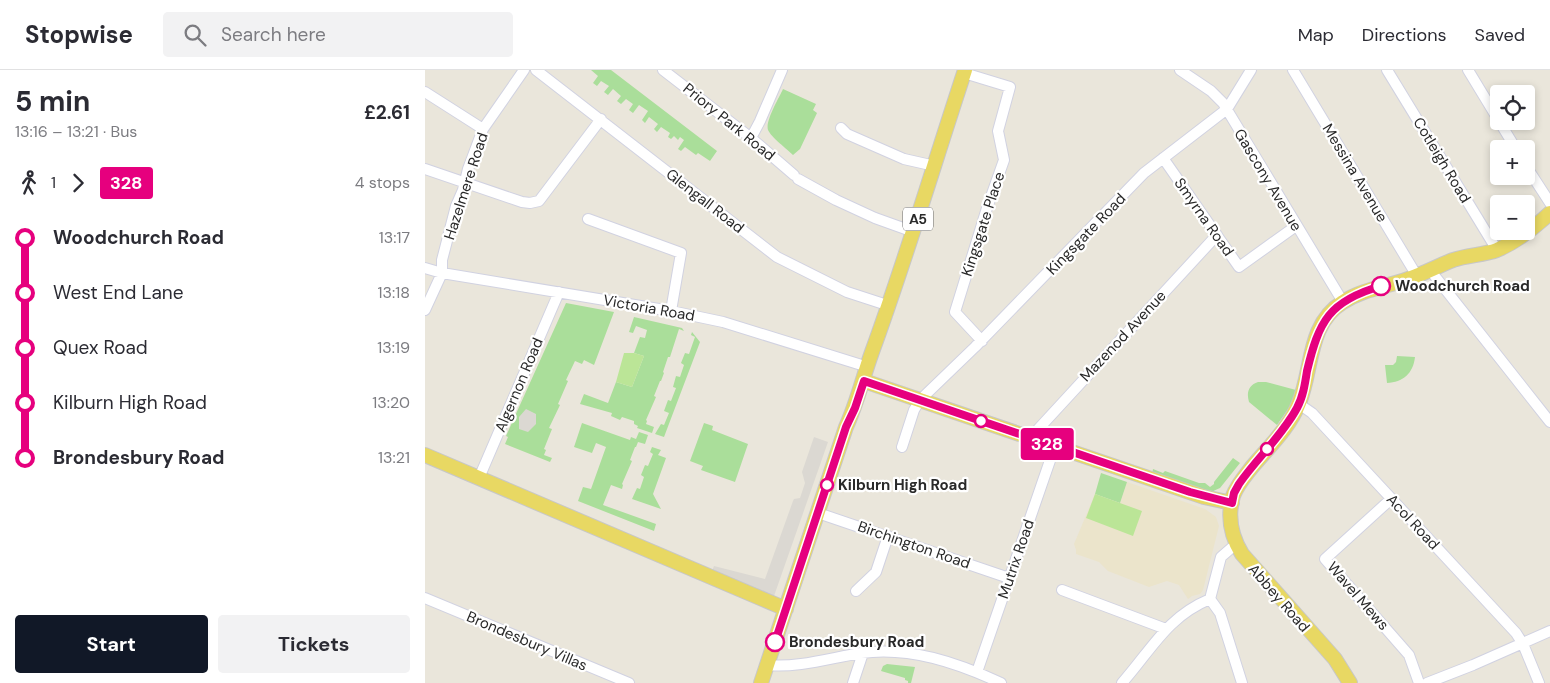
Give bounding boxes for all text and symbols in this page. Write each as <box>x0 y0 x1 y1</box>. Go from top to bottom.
search box <box>163 12 513 57</box>
text: Stopwise <box>25 19 133 50</box>
icon: search <box>181 21 209 49</box>
text: Search here <box>221 22 326 47</box>
text: Map <box>1298 23 1334 47</box>
text: Directions <box>1362 23 1447 47</box>
text: Saved <box>1475 23 1525 47</box>
street label: Priory Park Road <box>679 79 779 165</box>
text: 5 min <box>15 83 90 120</box>
map controls <box>1490 85 1535 240</box>
button: locate <box>1490 85 1535 130</box>
text: £2.61 <box>364 100 410 125</box>
street label: Cotleigh Road <box>1409 113 1475 207</box>
street label: Messina Avenue <box>1318 120 1392 226</box>
text: 13:16 – 13:21 · Bus <box>15 121 137 142</box>
street label: Gascony Avenue <box>1229 125 1307 235</box>
street label: Hazelmere Road <box>439 130 493 242</box>
button: + <box>1490 140 1535 185</box>
street label: Glengall Road <box>662 164 748 238</box>
icon: walk <box>15 169 43 197</box>
icon: forward <box>64 169 92 197</box>
street label: Kingsgate Place <box>957 169 1009 279</box>
text: 328 <box>110 171 143 195</box>
text: 1 <box>51 172 56 193</box>
text: 4 stops <box>355 172 410 193</box>
street label: Smyrna Road <box>1170 174 1238 260</box>
street label: Kingsgate Road <box>1042 189 1130 279</box>
button: − <box>1490 195 1535 240</box>
road number: A5 <box>903 208 933 230</box>
text: Woodchurch Road <box>53 225 224 250</box>
text: 13:17 <box>379 227 410 248</box>
marker: Woodchurch Road <box>1371 276 1391 296</box>
place label: Woodchurch Road <box>1395 276 1530 296</box>
text: West End Lane <box>53 280 184 305</box>
text: 13:18 <box>378 282 410 303</box>
street label: Mazenod Avenue <box>1075 286 1171 386</box>
street label: Victoria Road <box>602 290 696 326</box>
text: Quex Road <box>53 335 148 360</box>
street label: Algernon Road <box>490 335 548 435</box>
text: 13:19 <box>377 337 410 358</box>
text: Kilburn High Road <box>53 390 207 415</box>
text: 13:20 <box>372 392 410 413</box>
unlabelled marker <box>974 414 988 428</box>
line badge: 328 <box>1018 428 1076 460</box>
text: 328 <box>1031 432 1063 456</box>
unlabelled marker <box>1260 442 1274 456</box>
text: Brondesbury Road <box>53 445 225 470</box>
text: 13:21 <box>378 447 410 468</box>
place label: Kilburn High Road <box>838 475 967 495</box>
marker: Kilburn High Road <box>820 478 834 492</box>
street label: Acol Road <box>1382 490 1444 554</box>
street label: Birchington Road <box>855 516 973 574</box>
street label: Mutrix Road <box>993 517 1039 601</box>
street label: Wavel Mews <box>1323 557 1393 635</box>
street label: Abbey Road <box>1244 560 1314 636</box>
street label: Brondesbury Villas <box>464 607 590 675</box>
button: Start <box>15 615 208 673</box>
button: Tickets <box>218 615 410 673</box>
marker: Brondesbury Road <box>765 632 785 652</box>
place label: Brondesbury Road <box>789 632 924 652</box>

